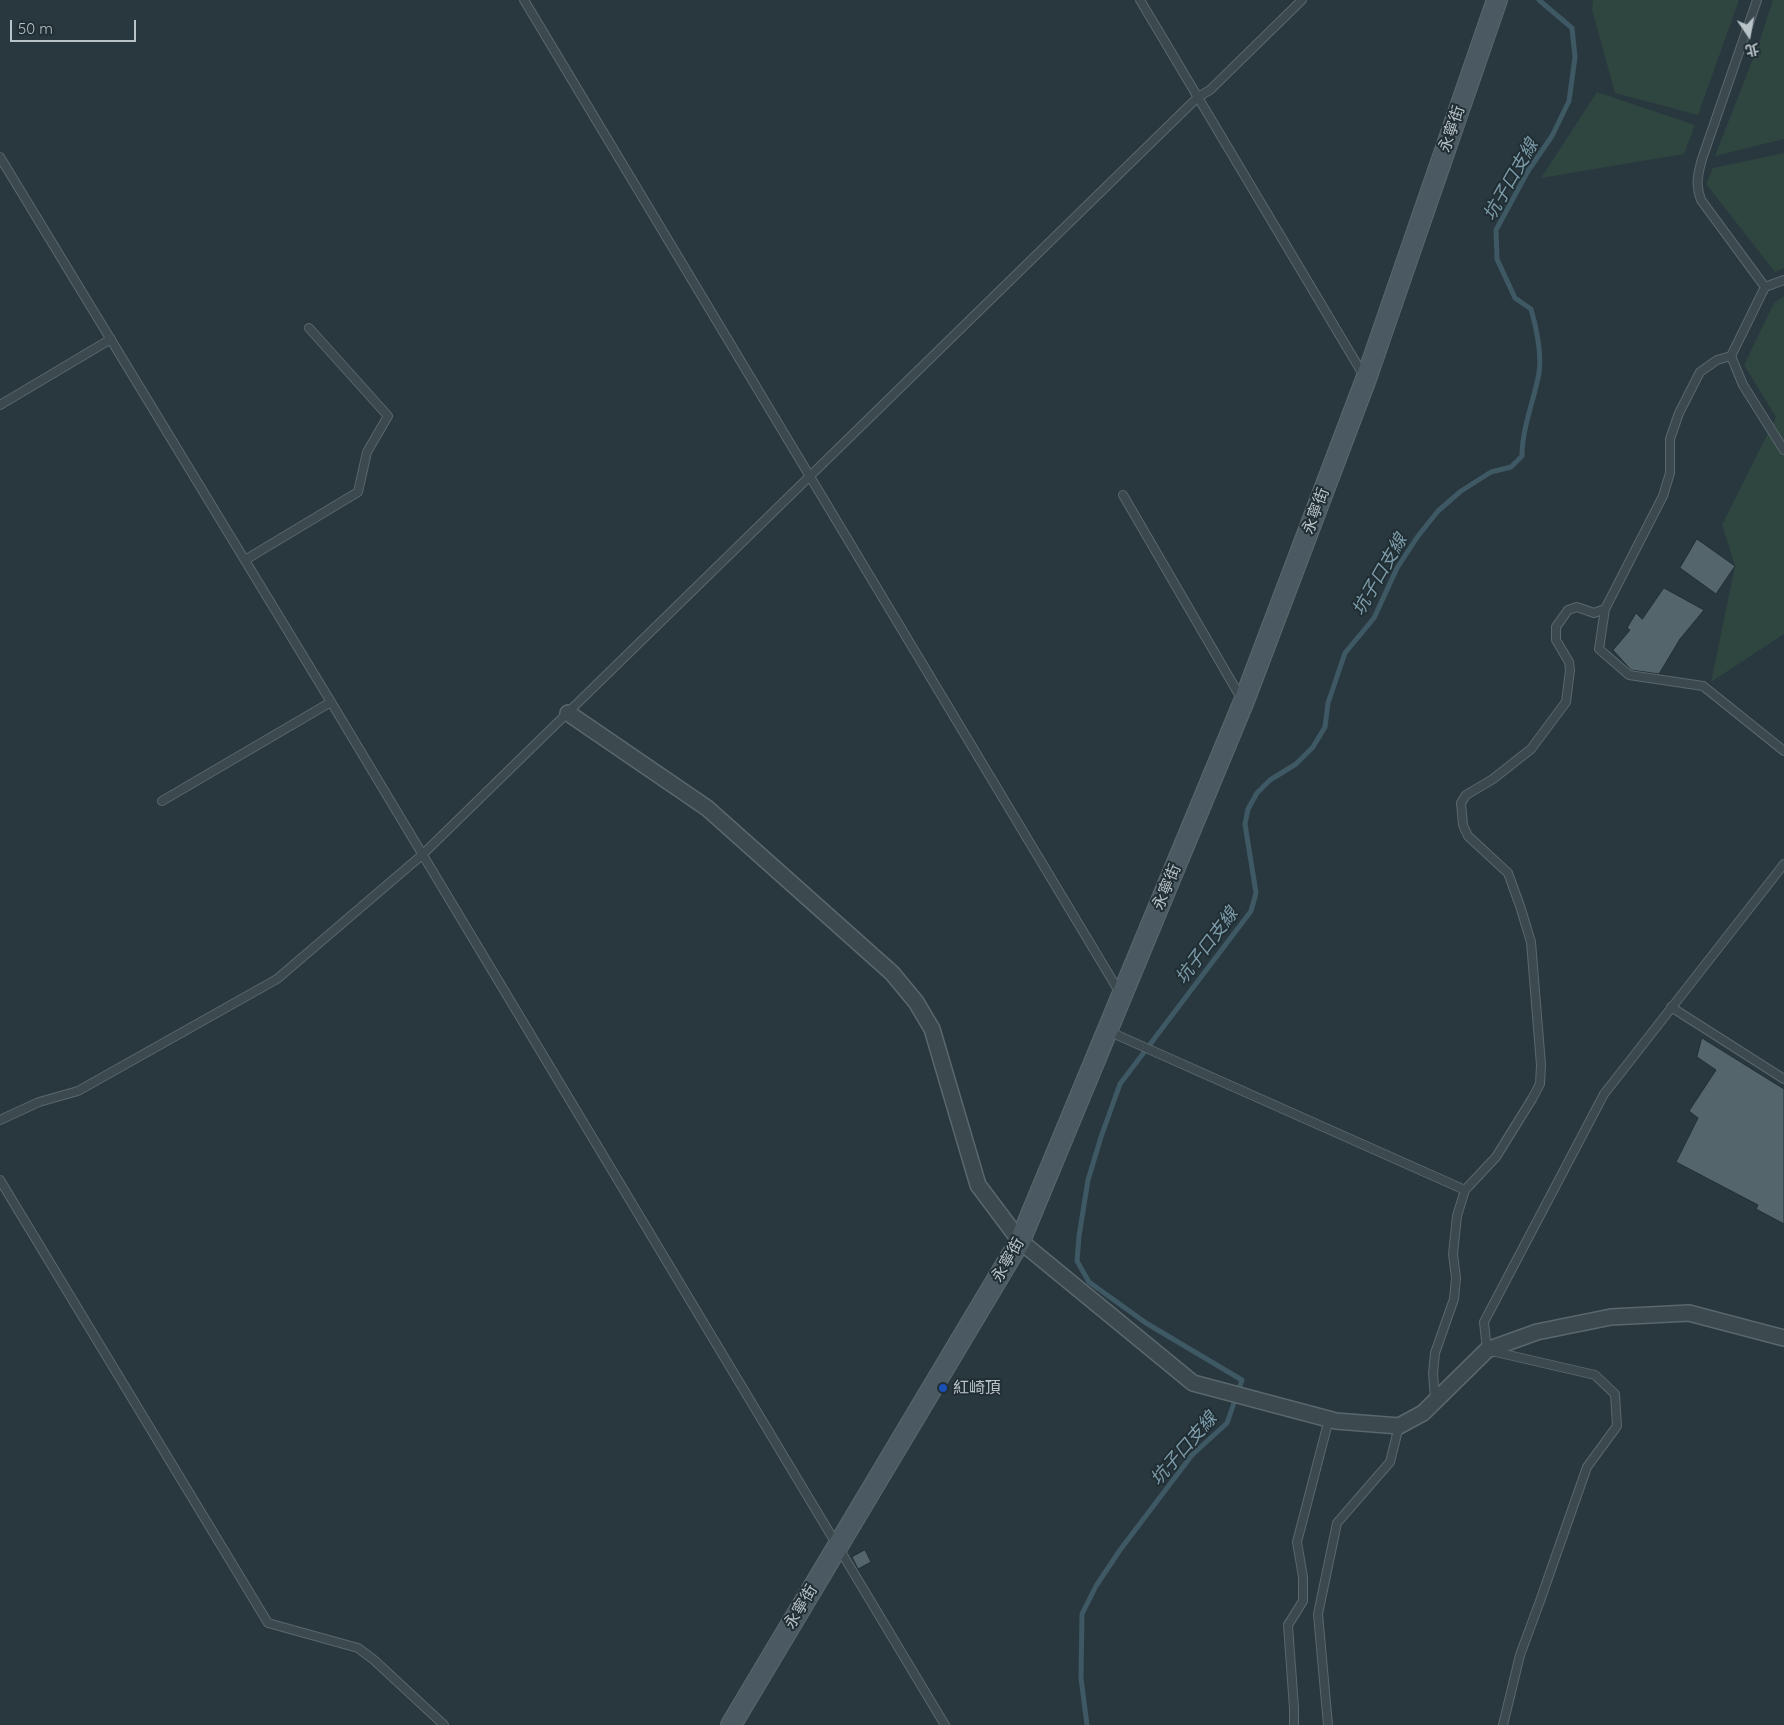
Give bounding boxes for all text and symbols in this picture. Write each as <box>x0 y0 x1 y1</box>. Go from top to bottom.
scale bar <box>12 10 139 42</box>
north arrow <box>1724 10 1774 60</box>
text: 50 m <box>18 19 53 38</box>
text: 北 <box>1743 39 1761 60</box>
street label: 永寧街 <box>1435 103 1469 155</box>
water label: 坑子口支線 <box>1479 136 1543 224</box>
street label: 永寧街 <box>1298 485 1334 537</box>
water label: 坑子口支線 <box>1348 531 1412 619</box>
street label: 永寧街 <box>1149 861 1185 913</box>
water label: 坑子口支線 <box>1171 904 1243 988</box>
street label: 永寧街 <box>988 1234 1028 1286</box>
place label: 紅崎頂 <box>953 1378 1001 1398</box>
marker: 紅崎頂 <box>937 1382 949 1394</box>
water label: 坑子口支線 <box>1146 1408 1222 1490</box>
street label: 永寧街 <box>780 1581 822 1633</box>

